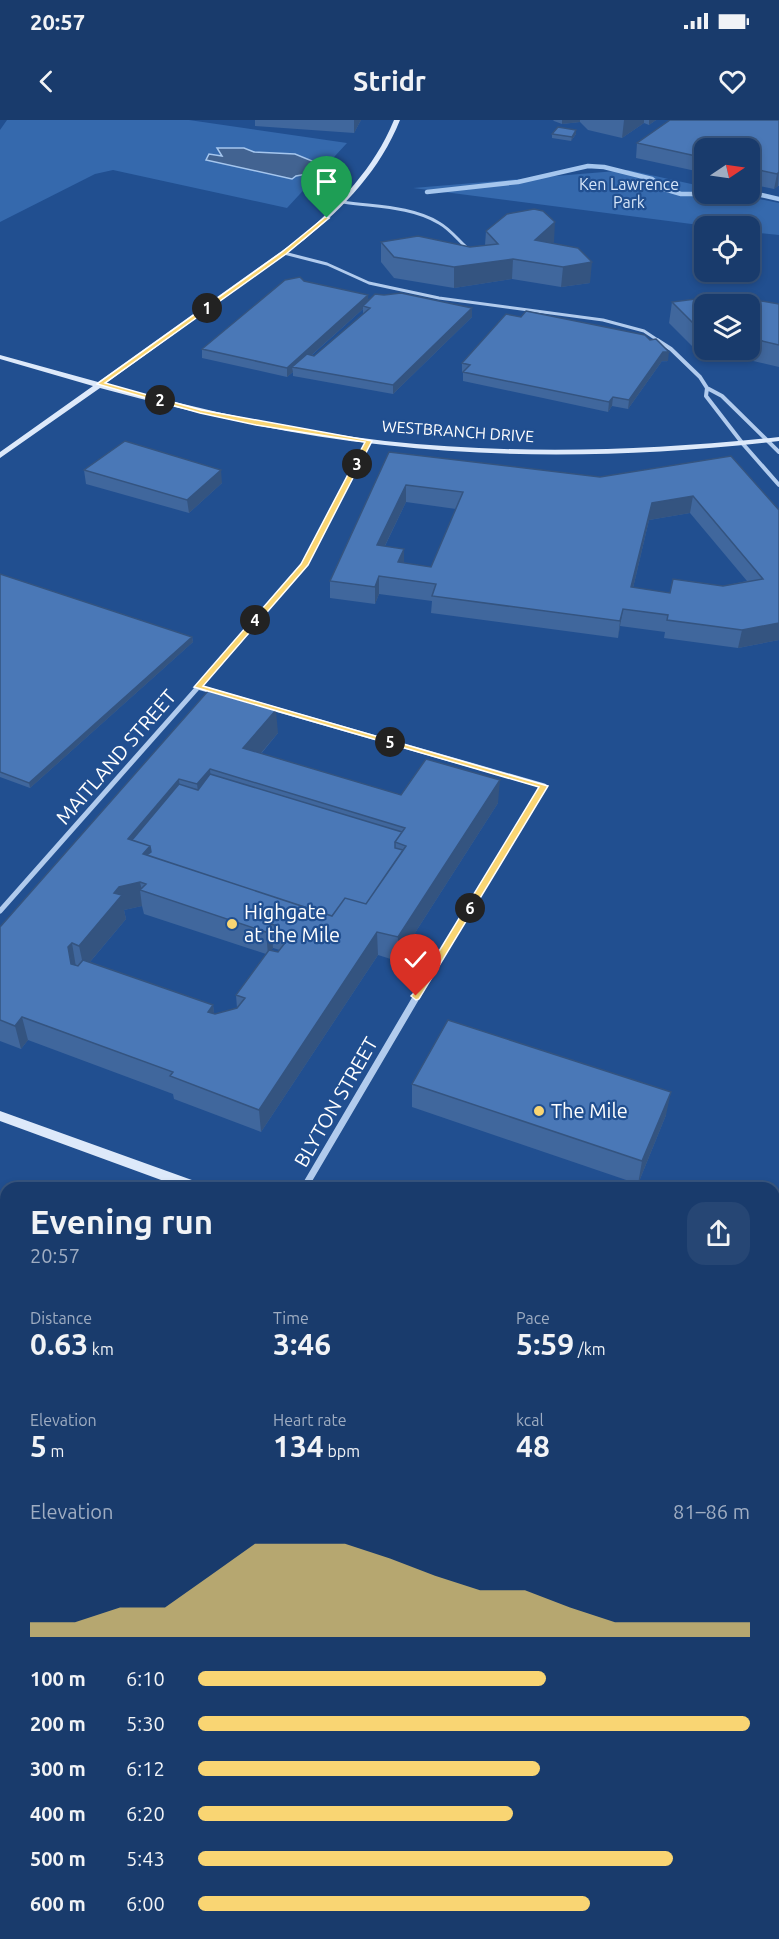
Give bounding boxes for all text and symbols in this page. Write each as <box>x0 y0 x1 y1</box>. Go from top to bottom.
text: 20:57 <box>30 9 85 34</box>
icon: back <box>30 65 63 98</box>
icon: heart <box>716 65 749 98</box>
text: Stridr <box>353 66 426 96</box>
north arrow <box>694 138 760 204</box>
map controls <box>694 138 760 360</box>
pin <box>301 156 352 218</box>
icon: arrive <box>310 165 343 198</box>
park label: Ken Lawrence Park <box>579 175 679 211</box>
button: locate <box>694 216 760 282</box>
pin: 1 <box>192 293 222 323</box>
button: layers <box>694 294 760 360</box>
text: 1 <box>202 299 212 317</box>
pin: 2 <box>145 385 175 415</box>
text: 2 <box>155 391 165 409</box>
street label: WESTBRANCH DRIVE <box>381 417 535 445</box>
pin: 3 <box>342 449 372 479</box>
text: 3 <box>352 455 362 473</box>
pin: 4 <box>240 605 270 635</box>
text: 4 <box>250 611 260 629</box>
street label: MAITLAND STREET <box>51 685 180 829</box>
pin: 5 <box>375 727 405 757</box>
text: 5 <box>385 733 395 751</box>
pin: 6 <box>455 893 485 923</box>
text: 6 <box>465 899 475 917</box>
place label: Highgate at the Mile <box>244 900 340 946</box>
marker: Highgate at the Mile <box>225 917 239 931</box>
pin <box>390 934 441 996</box>
icon: check <box>399 943 432 976</box>
street label: BLYTON STREET <box>289 1033 382 1171</box>
place label: The Mile <box>551 1099 628 1122</box>
marker: The Mile <box>532 1104 546 1118</box>
button: share <box>687 1202 750 1265</box>
text: Evening run <box>30 1203 213 1240</box>
text: 20:57 <box>30 1244 80 1267</box>
text: Distance <box>30 1309 92 1327</box>
text: Time <box>273 1309 309 1327</box>
text: Pace <box>516 1309 550 1327</box>
text: 0.63 <box>30 1327 88 1361</box>
text: 3:46 <box>273 1327 331 1361</box>
text: 5:59 <box>516 1327 574 1361</box>
text: km <box>88 1340 114 1358</box>
text: /km <box>574 1340 606 1358</box>
text: Elevation <box>30 1411 97 1429</box>
text: Heart rate <box>273 1411 347 1429</box>
text: kcal <box>516 1411 544 1429</box>
text: 5 <box>30 1429 47 1463</box>
text: 134 <box>273 1429 324 1463</box>
text: 48 <box>516 1429 550 1463</box>
text: m <box>47 1442 64 1460</box>
text: bpm <box>324 1442 360 1460</box>
text: Elevation <box>30 1500 113 1523</box>
text: 81–86 m <box>673 1500 750 1523</box>
text: 100 m <box>30 1667 86 1690</box>
text: 6:10 <box>126 1667 165 1690</box>
text: 200 m <box>30 1712 86 1735</box>
text: 5:30 <box>126 1712 165 1735</box>
text: 300 m <box>30 1757 86 1780</box>
text: 6:12 <box>126 1757 165 1780</box>
text: 400 m <box>30 1802 86 1825</box>
text: 6:20 <box>126 1802 165 1825</box>
text: 500 m <box>30 1847 86 1870</box>
text: 5:43 <box>126 1847 165 1870</box>
text: 600 m <box>30 1892 86 1915</box>
text: 6:00 <box>126 1892 165 1915</box>

